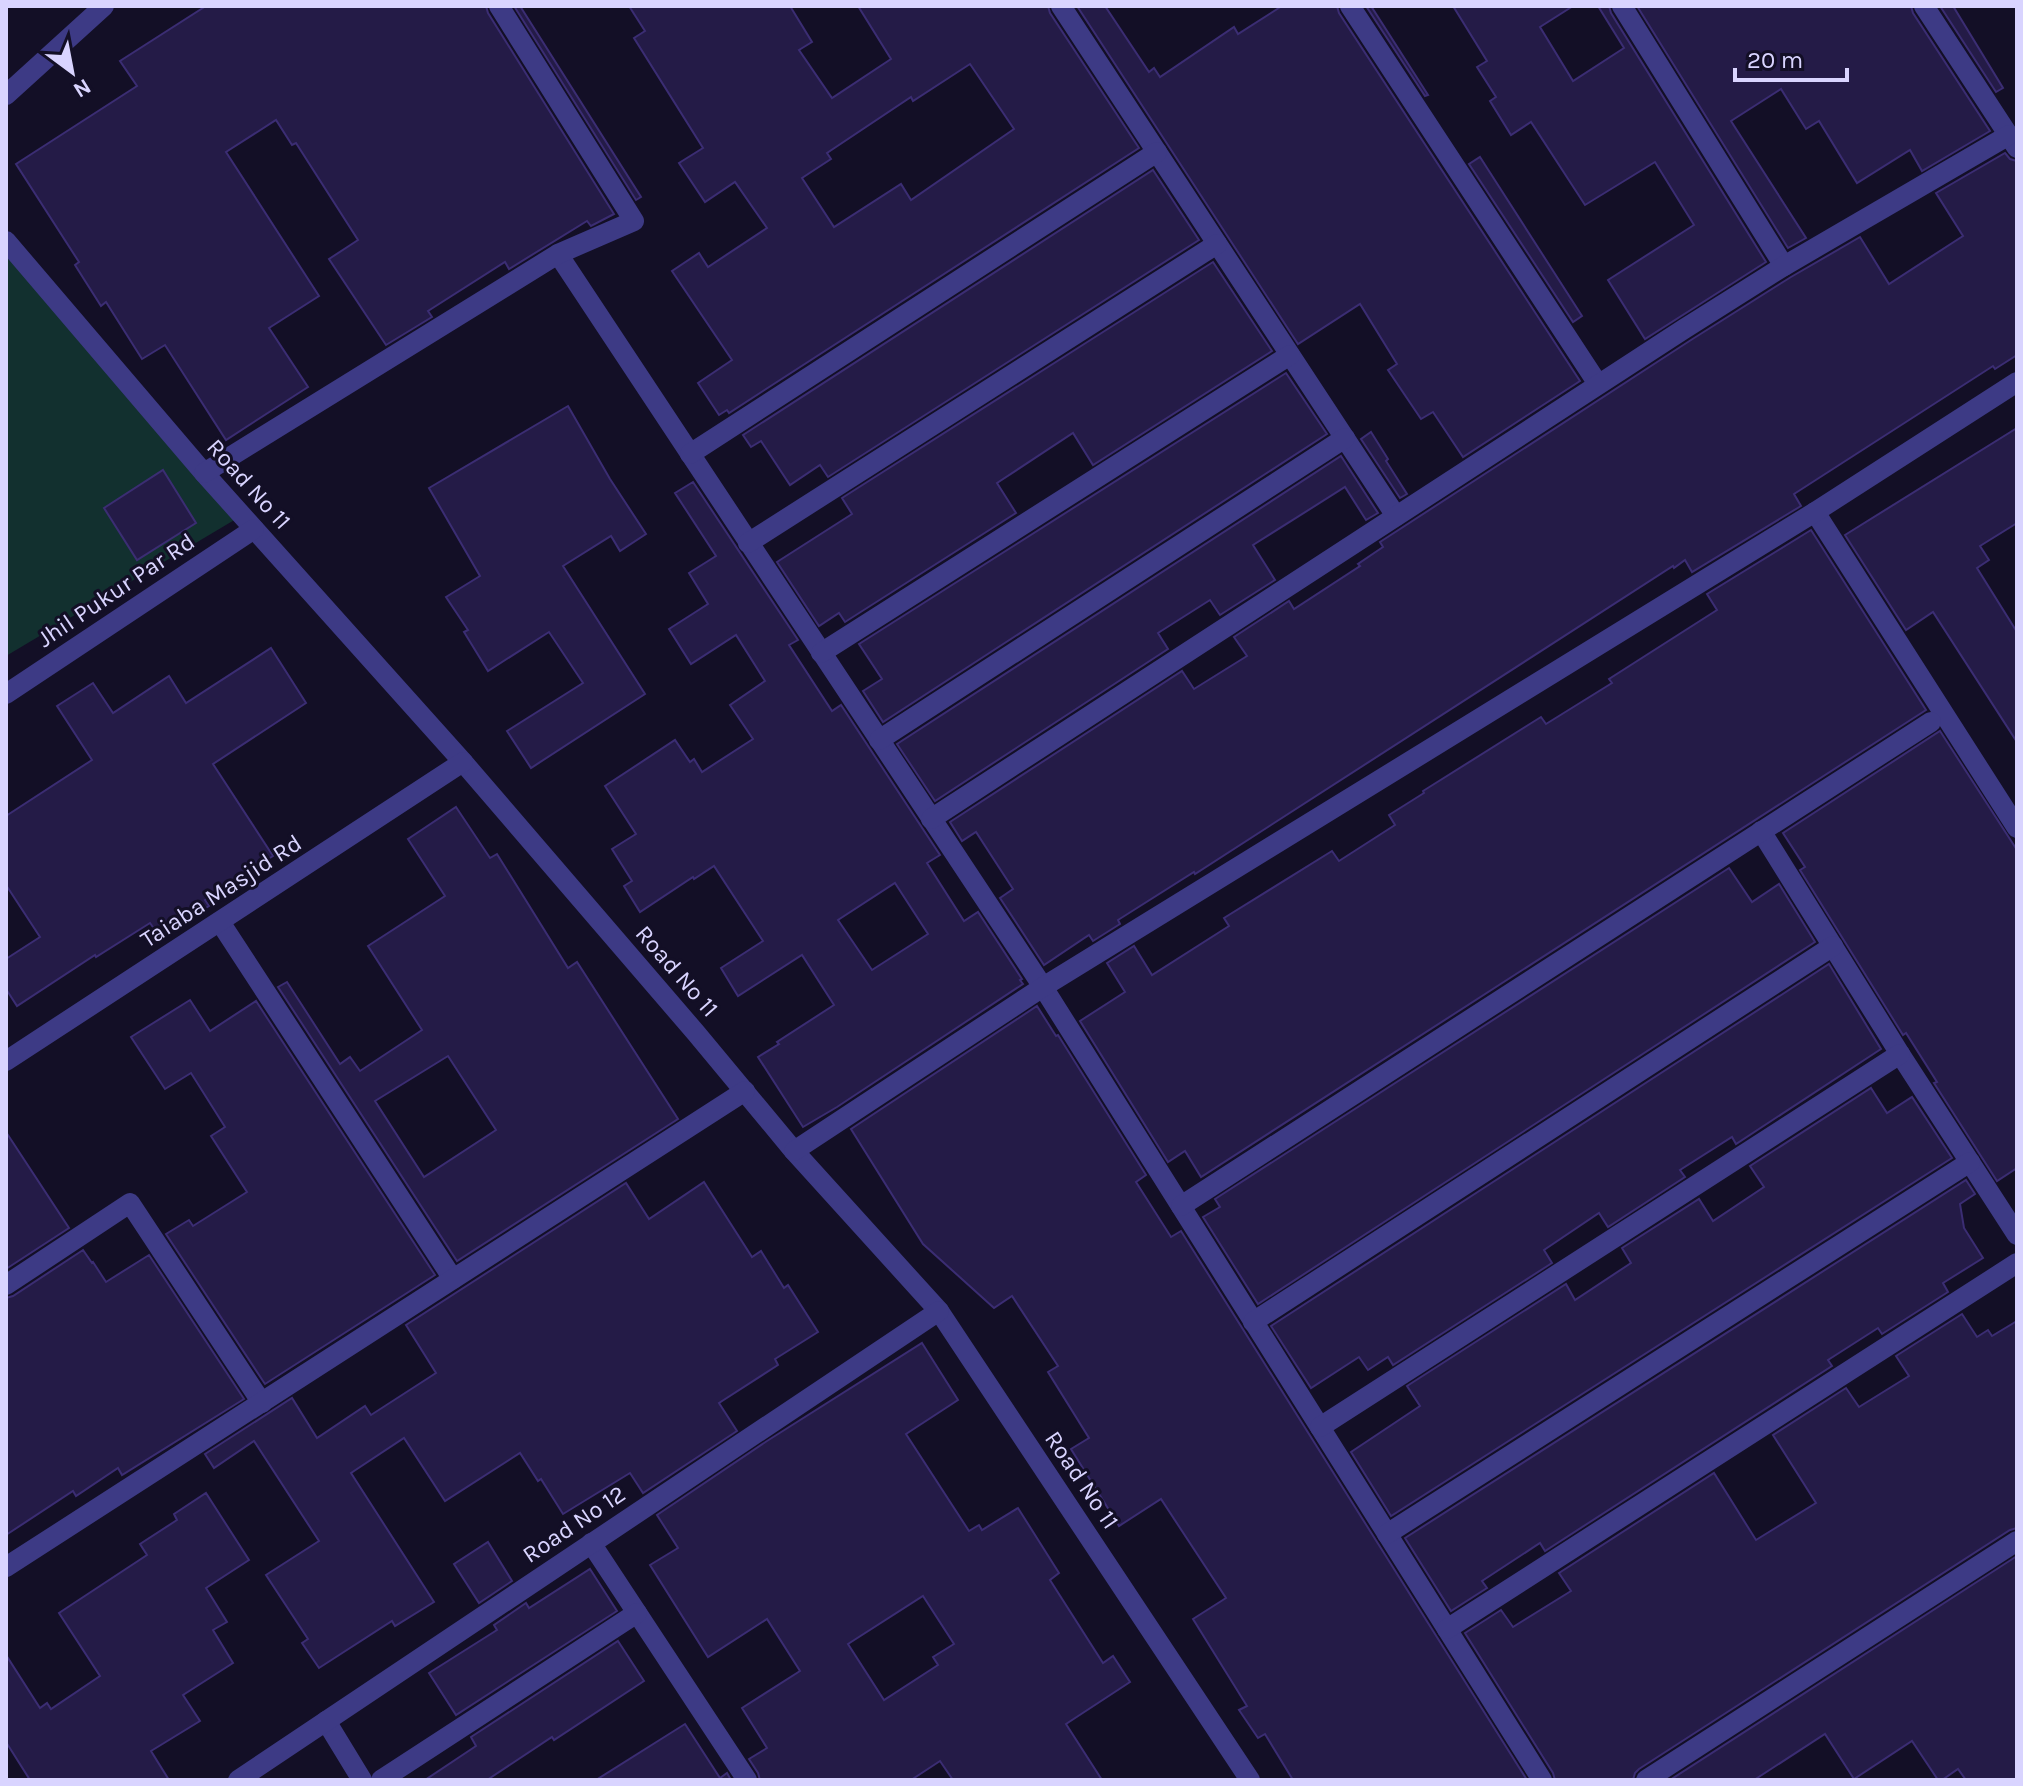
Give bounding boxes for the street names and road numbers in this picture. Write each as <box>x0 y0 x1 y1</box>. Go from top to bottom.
street label: Road No 11 <box>201 433 297 535</box>
street label: Jhil Pukur Par Rd <box>32 527 200 653</box>
street label: Taiaba Masjid Rd <box>135 829 307 953</box>
street label: Road No 11 <box>630 920 724 1022</box>
street label: Road No 11 <box>1039 1426 1125 1534</box>
street label: Road No 12 <box>517 1479 631 1569</box>

